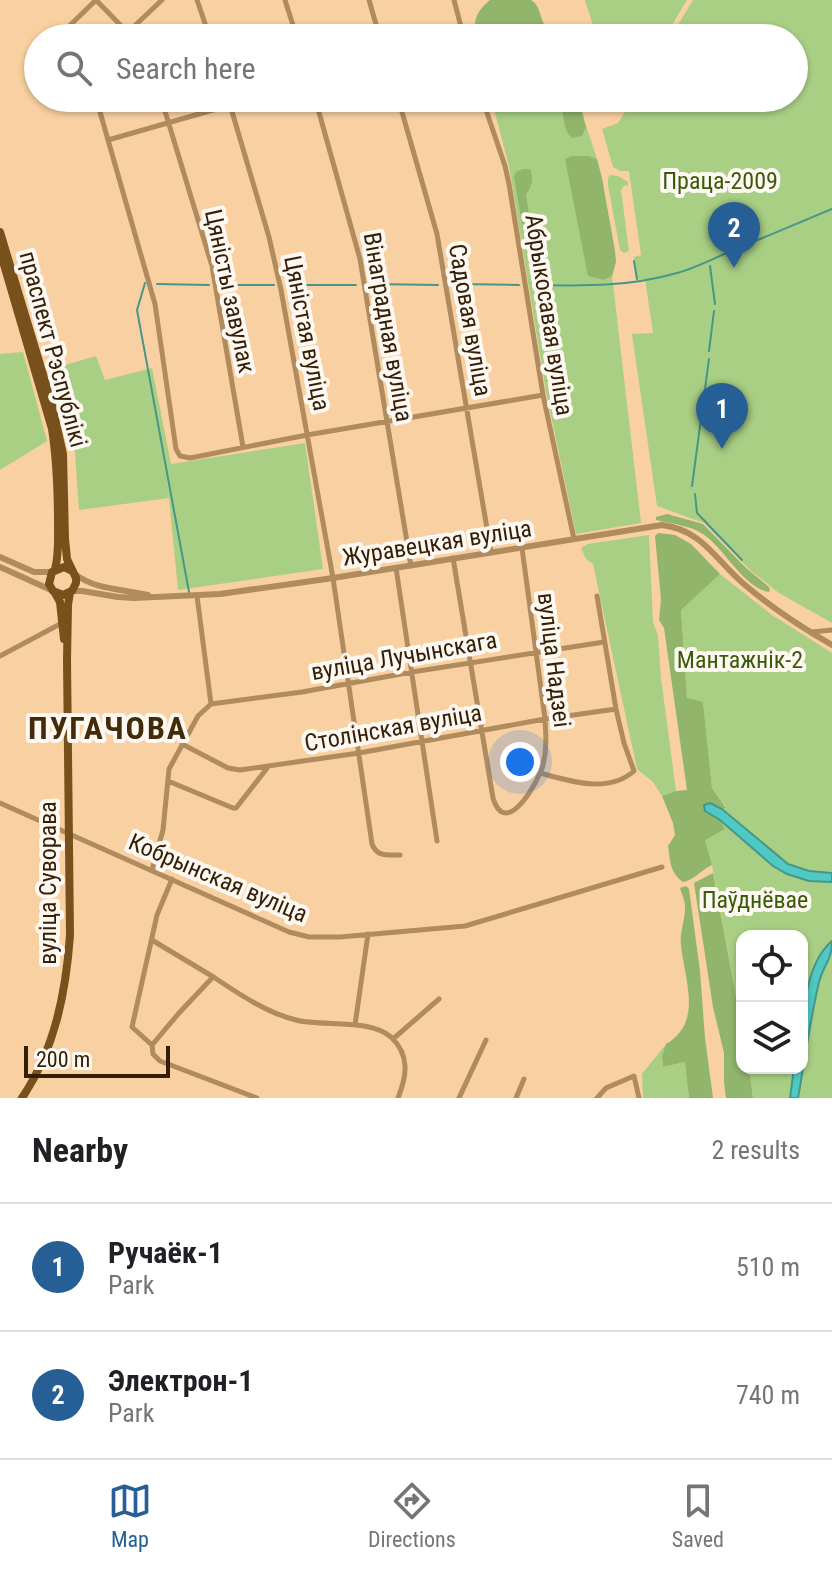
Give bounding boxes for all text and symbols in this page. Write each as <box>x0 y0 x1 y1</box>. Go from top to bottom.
search box <box>24 24 808 112</box>
icon: search <box>52 46 96 90</box>
text: Search here <box>116 51 256 86</box>
park label: Праца-2009 <box>662 167 778 195</box>
pin: 2 <box>708 202 760 268</box>
street label: Цяністы завулак <box>199 207 261 376</box>
street label: Абрыкосавая вуліца <box>519 212 579 418</box>
street label: Вінаградная вуліца <box>358 230 418 424</box>
street label: Садовая вуліца <box>443 242 497 398</box>
street label: праспект Рэспублікі <box>13 248 93 450</box>
street label: Цяністая вуліца <box>278 253 336 413</box>
pin: 1 <box>696 383 748 449</box>
street label: Журавецкая вуліца <box>340 514 534 572</box>
street label: вуліца Надзеі <box>532 591 576 729</box>
street label: вуліца Лучынскага <box>309 626 499 686</box>
park label: Мантажнік-2 <box>677 646 803 674</box>
street label: Столінская вуліца <box>302 699 484 757</box>
district label: ПУГАЧОВА <box>28 709 188 747</box>
your location <box>500 742 540 782</box>
street label: вуліца Суворава <box>34 801 62 965</box>
street label: Кобрынская вуліца <box>124 828 312 928</box>
park label: Паўднёвае <box>702 886 808 914</box>
map controls <box>736 930 808 1074</box>
button: locate <box>736 930 808 1002</box>
button: layers <box>736 1002 808 1074</box>
scale bar <box>24 1042 170 1078</box>
text: 200 m <box>36 1047 90 1072</box>
text: Nearby <box>32 1130 128 1170</box>
text: 2 results <box>711 1135 800 1165</box>
text: Ручаёк-1 <box>108 1235 223 1270</box>
text: 1 <box>51 1252 65 1282</box>
text: 510 m <box>736 1252 800 1282</box>
text: Park <box>108 1270 154 1300</box>
text: Электрон-1 <box>108 1363 254 1398</box>
text: 2 <box>51 1380 65 1410</box>
text: 740 m <box>736 1380 800 1410</box>
text: Park <box>108 1398 154 1428</box>
tab: Map <box>108 1479 152 1552</box>
tab: Directions <box>368 1479 456 1552</box>
tab: Saved <box>672 1479 724 1552</box>

